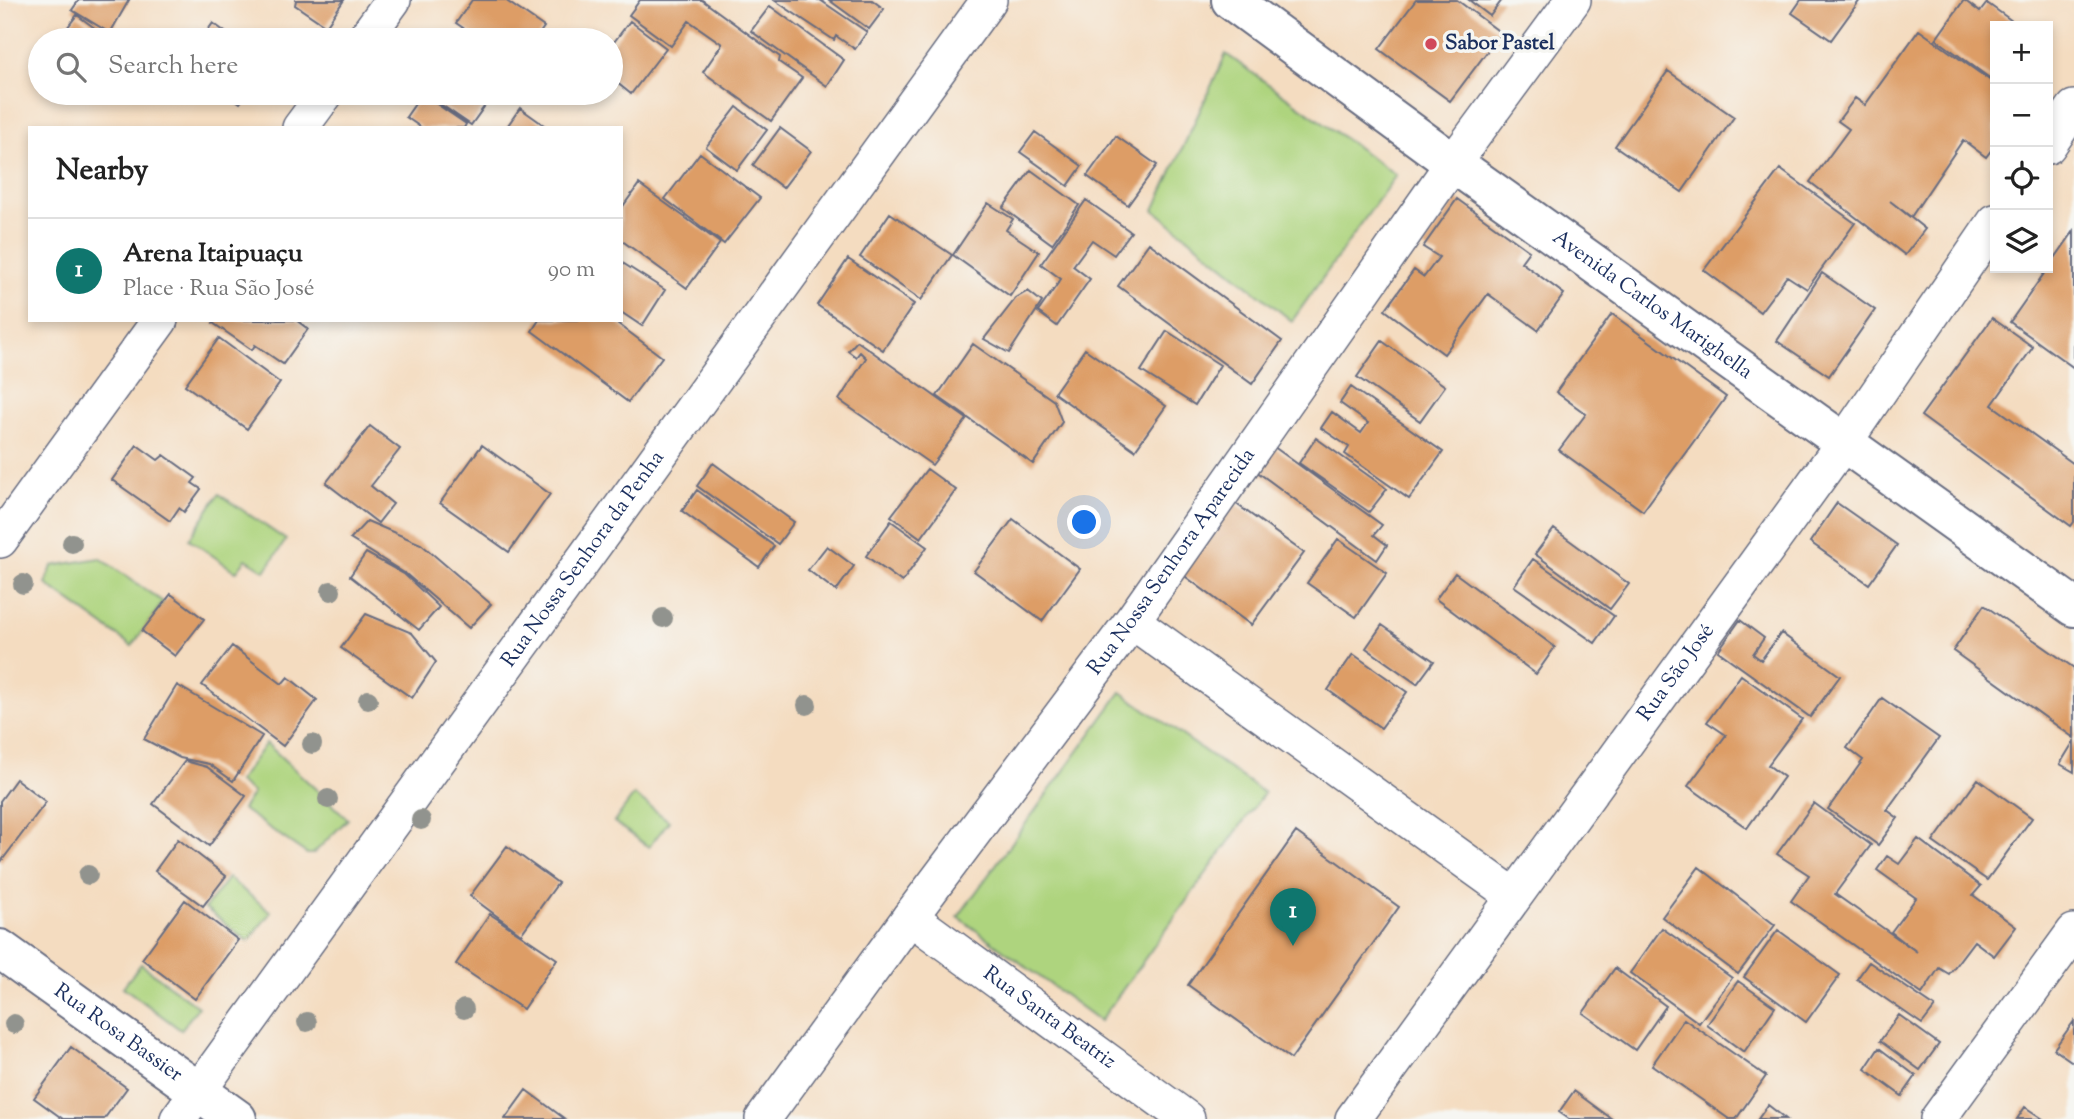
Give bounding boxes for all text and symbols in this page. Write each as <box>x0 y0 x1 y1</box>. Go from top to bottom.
map controls <box>1990 21 2053 273</box>
button: + <box>1990 21 2053 84</box>
search box <box>28 28 623 105</box>
place label: Sabor Pastel <box>1445 29 1555 59</box>
marker: Sabor Pastel <box>1423 36 1439 52</box>
icon: search <box>52 48 90 86</box>
text: Search here <box>108 48 238 85</box>
button: − <box>1990 84 2053 147</box>
button: locate <box>1990 147 2053 210</box>
text: Nearby <box>56 150 148 193</box>
button: layers <box>1990 210 2053 273</box>
street label: Avenida Carlos Marighella <box>1546 223 1759 387</box>
text: Arena Itaipuaçu <box>123 236 303 273</box>
text: 1 <box>75 254 83 287</box>
text: 90 m <box>548 254 595 287</box>
text: Place · Rua São José <box>123 273 314 306</box>
street label: Rua Nossa Senhora Aparecida <box>1081 442 1263 682</box>
street label: Rua Nossa Senhora da Penha <box>495 445 672 674</box>
your location <box>1067 505 1101 539</box>
street label: Rua São José <box>1631 618 1722 728</box>
pin: 1 <box>1270 888 1316 946</box>
street label: Rua Santa Beatriz <box>976 960 1122 1077</box>
street label: Rua Rosa Bassier <box>47 977 188 1090</box>

